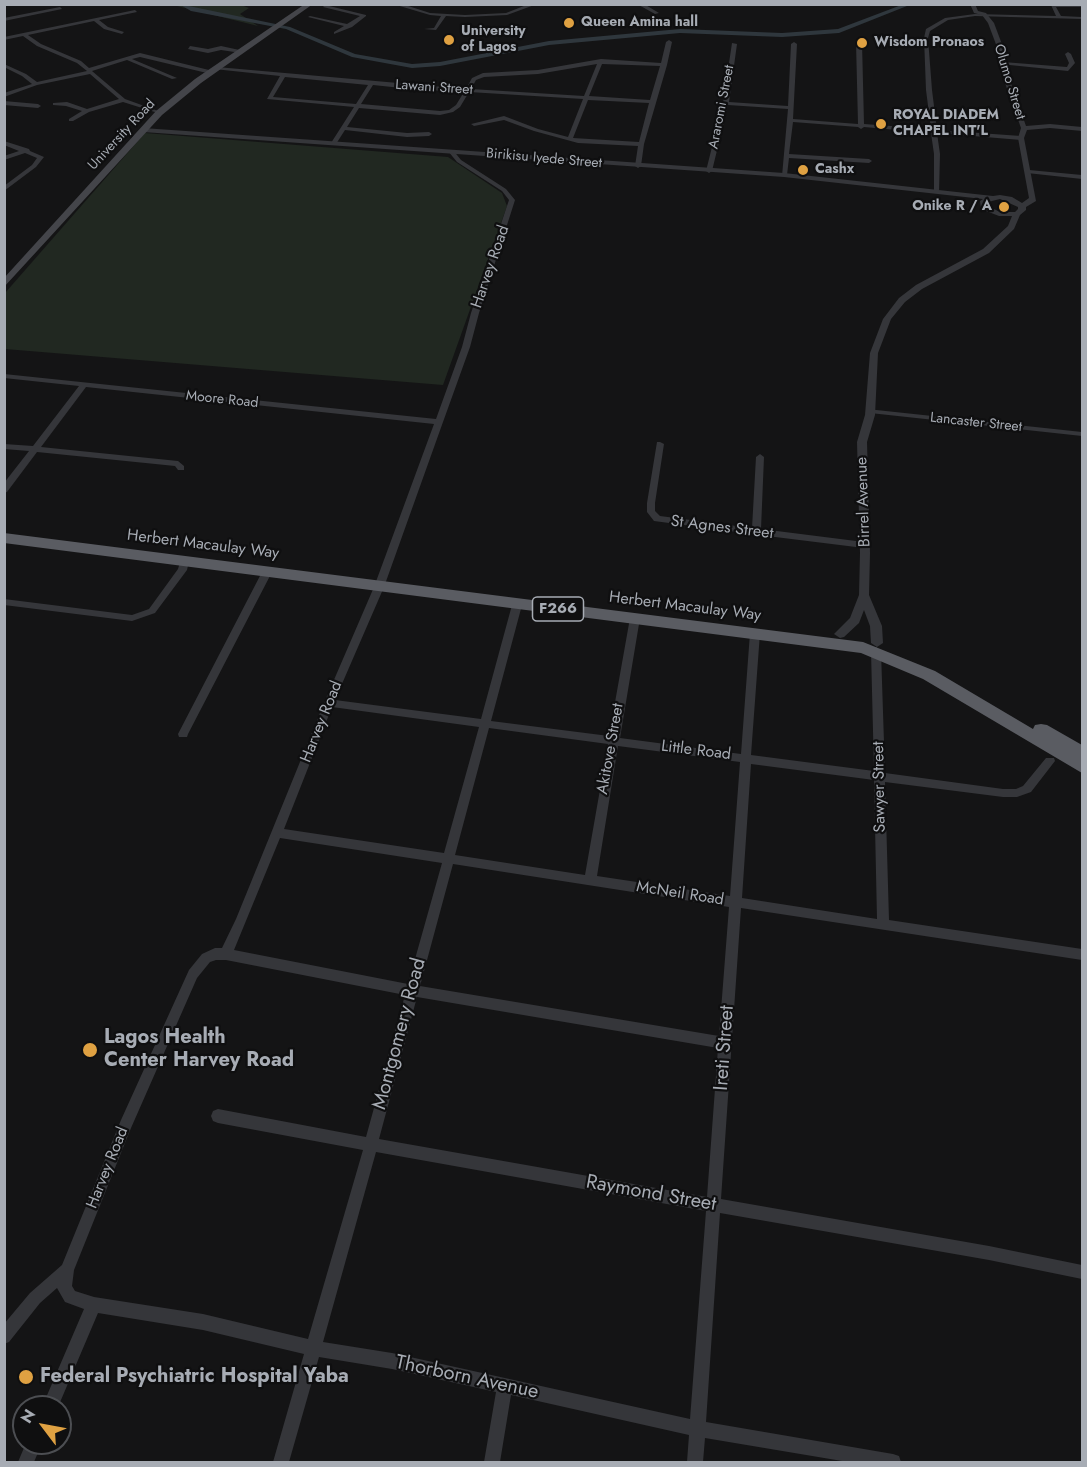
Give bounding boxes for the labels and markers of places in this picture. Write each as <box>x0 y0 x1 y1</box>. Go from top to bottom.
place label: Queen Amina hall <box>581 15 698 31</box>
marker: Queen Amina hall <box>562 16 576 30</box>
place label: University of Lagos <box>461 24 526 56</box>
marker: University of Lagos <box>442 33 456 47</box>
place label: Wisdom Pronaos <box>874 35 984 51</box>
marker: Wisdom Pronaos <box>855 36 869 50</box>
place label: ROYAL DIADEM CHAPEL INT'L <box>893 108 999 140</box>
marker: ROYAL DIADEM CHAPEL INT'L <box>874 117 888 131</box>
place label: Cashx <box>815 162 854 178</box>
marker: Cashx <box>796 163 810 177</box>
place label: Onike R / A <box>912 199 992 215</box>
marker: Onike R / A <box>997 200 1011 214</box>
place label: Lagos Health Center Harvey Road <box>104 1026 294 1073</box>
marker: Lagos Health Center Harvey Road <box>81 1041 99 1059</box>
place label: Federal Psychiatric Hospital Yaba <box>40 1365 349 1389</box>
marker: Federal Psychiatric Hospital Yaba <box>17 1368 35 1386</box>

